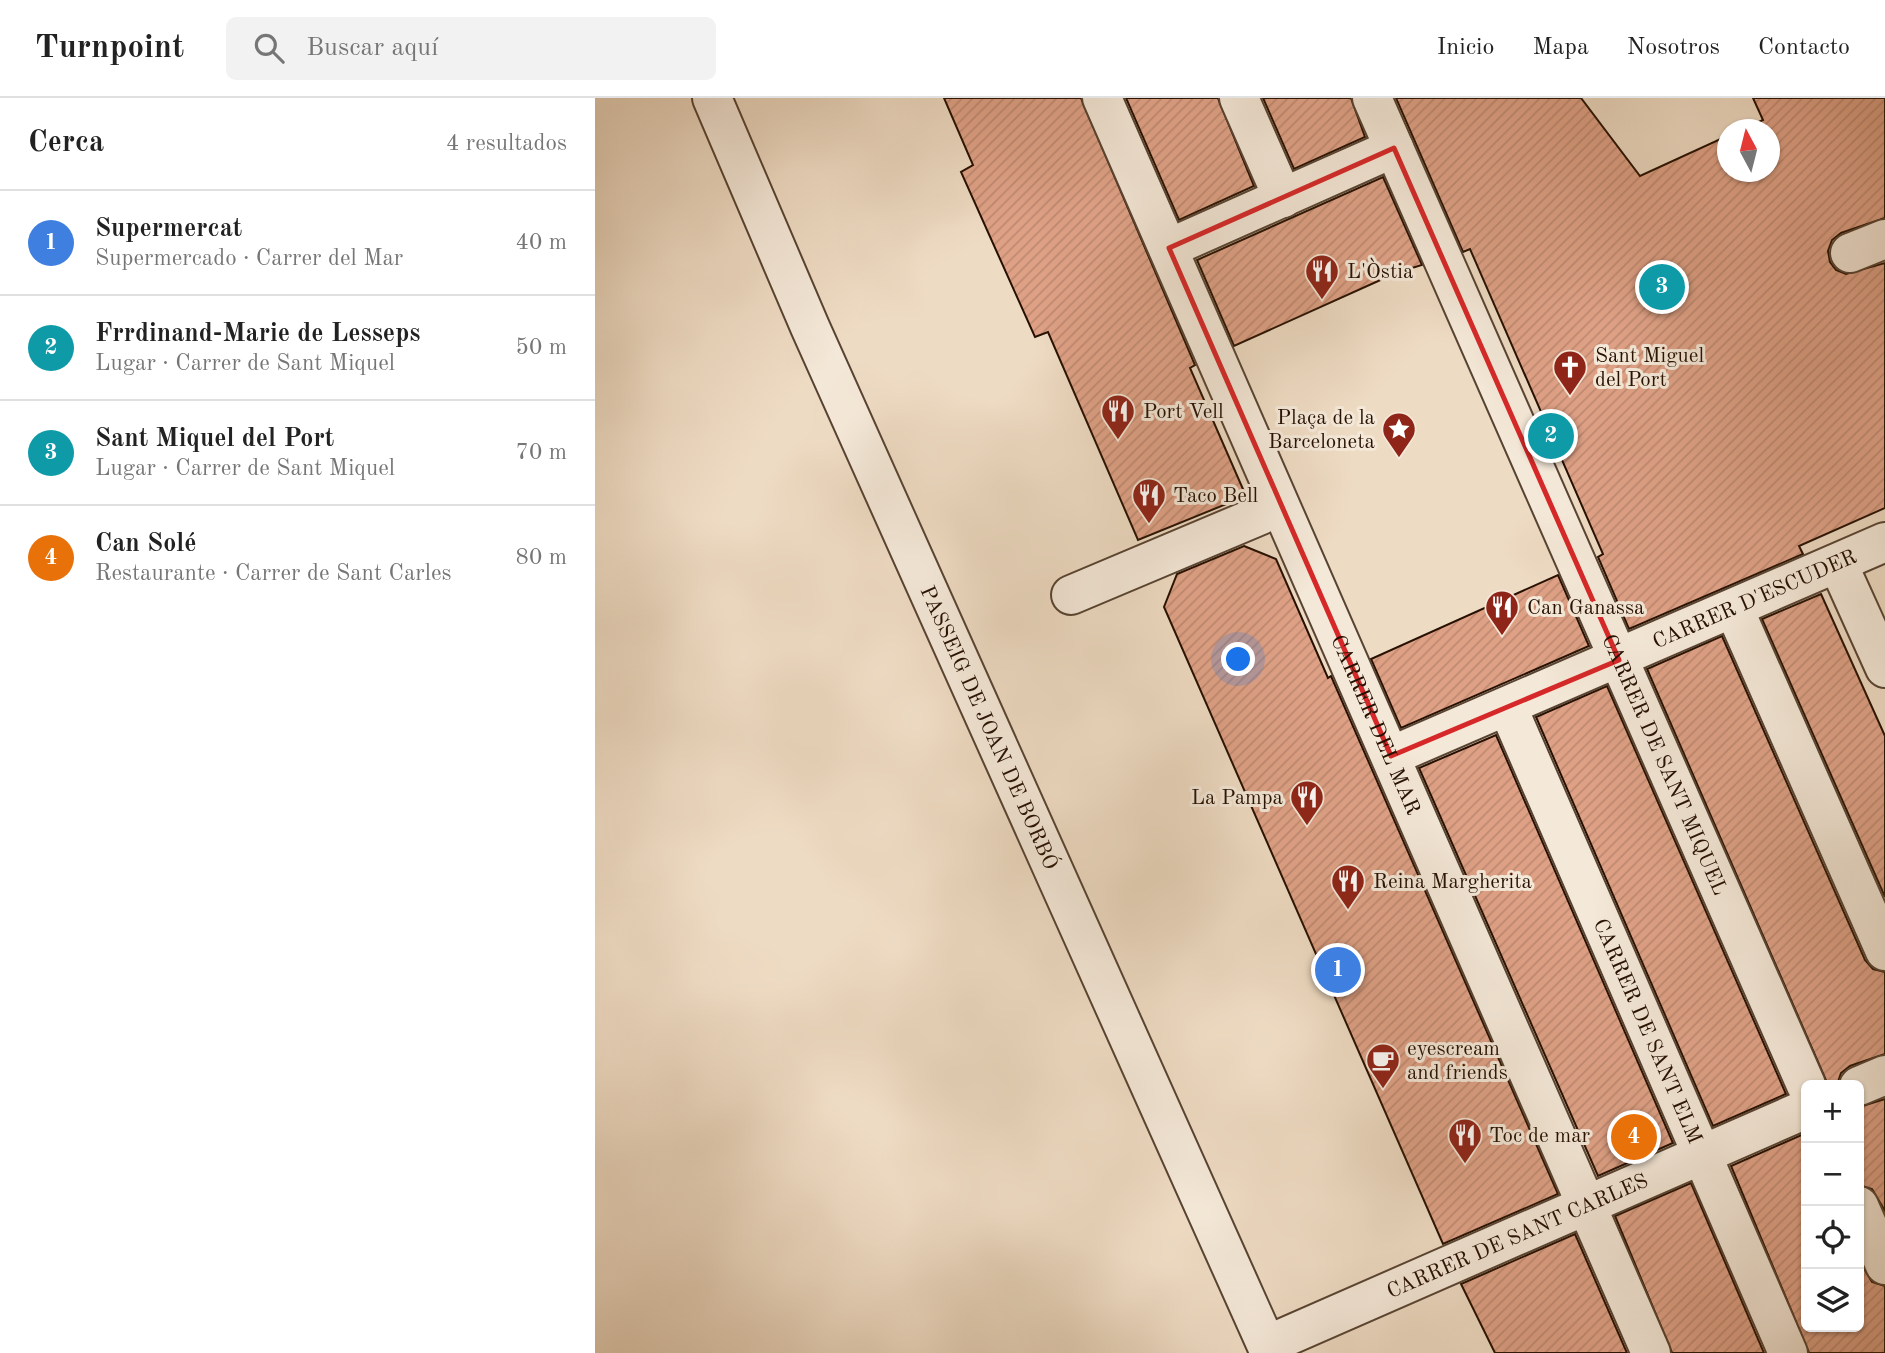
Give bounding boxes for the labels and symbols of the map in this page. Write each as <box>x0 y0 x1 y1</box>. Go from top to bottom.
north arrow <box>1717 119 1780 182</box>
restaurant icon: L'Òstia <box>1303 252 1341 301</box>
place label: L'Òstia <box>1347 257 1413 283</box>
pin: 3 <box>1639 261 1685 313</box>
place label: Sant Miguel del Port <box>1595 346 1704 391</box>
church icon: Sant Miguel del Port <box>1551 348 1589 397</box>
restaurant icon: Port Vell <box>1099 392 1137 441</box>
place label: Port Vell <box>1143 402 1224 423</box>
place label: Plaça de la Barceloneta <box>1268 408 1375 453</box>
place icon: Plaça de la Barceloneta <box>1380 410 1418 459</box>
pin: 2 <box>1528 410 1574 462</box>
restaurant icon: Taco Bell <box>1130 476 1168 525</box>
place label: Taco Bell <box>1173 486 1259 507</box>
street label: CARRER D'ESCUDER <box>1650 547 1860 653</box>
street label: PASSEIG DE JOAN DE BORBÓ <box>915 583 1065 873</box>
restaurant icon: Can Ganassa <box>1483 588 1521 637</box>
place label: Can Ganassa <box>1527 598 1644 619</box>
street label: CARRER DE SANT MIQUEL <box>1597 631 1730 899</box>
street label: CARRER DEL MAR <box>1326 632 1423 818</box>
your location <box>1221 642 1255 676</box>
restaurant icon: La Pampa <box>1288 778 1326 827</box>
place label: La Pampa <box>1191 788 1283 809</box>
restaurant icon: Reina Margherita <box>1329 862 1367 911</box>
place label: Reina Margherita <box>1373 872 1532 893</box>
street label: CARRER DE SANT ELM <box>1589 916 1705 1147</box>
pin: 1 <box>1315 944 1361 996</box>
place label: eyescream and friends <box>1407 1039 1508 1084</box>
cafe icon: eyescream and friends <box>1364 1041 1402 1090</box>
pin: 4 <box>1611 1111 1657 1163</box>
restaurant icon: Toc de mar <box>1446 1116 1484 1165</box>
place label: Toc de mar <box>1489 1126 1591 1147</box>
street label: CARRER DE SANT CARLES <box>1384 1171 1651 1303</box>

